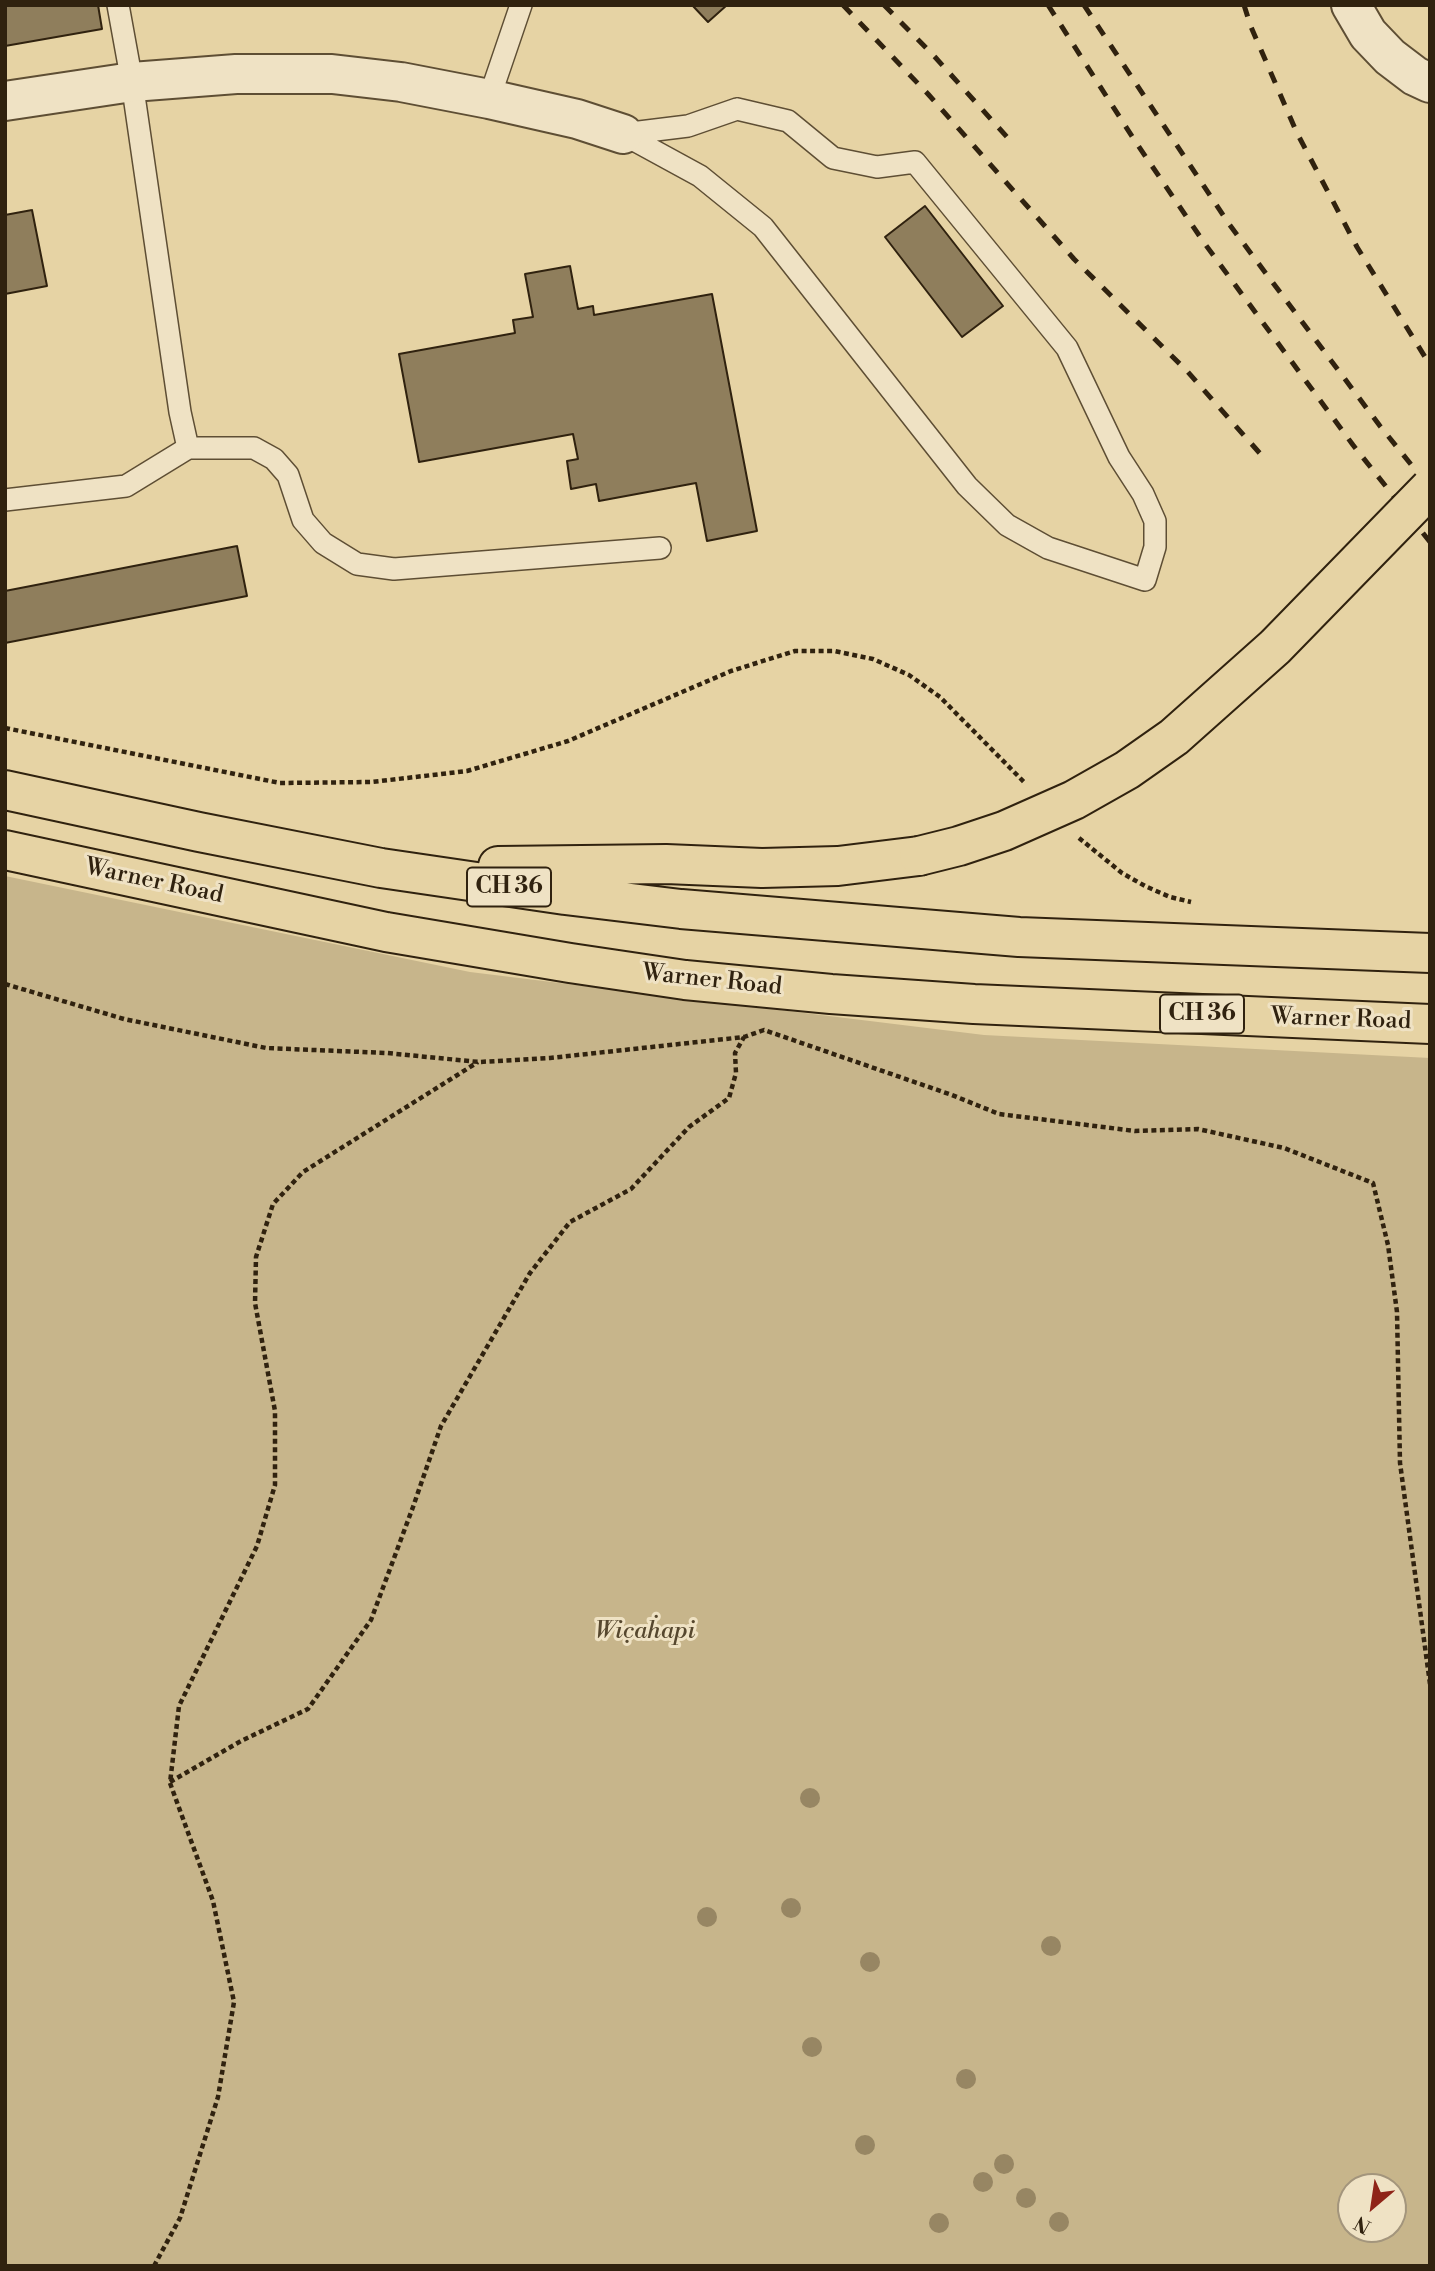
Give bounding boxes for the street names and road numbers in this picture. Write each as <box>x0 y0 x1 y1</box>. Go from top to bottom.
street label: Warner Road <box>82 853 226 911</box>
road number: CH 36 <box>467 867 551 906</box>
street label: Warner Road <box>641 959 783 1003</box>
road number: CH 36 <box>1160 995 1244 1034</box>
street label: Warner Road <box>1270 1003 1412 1037</box>

